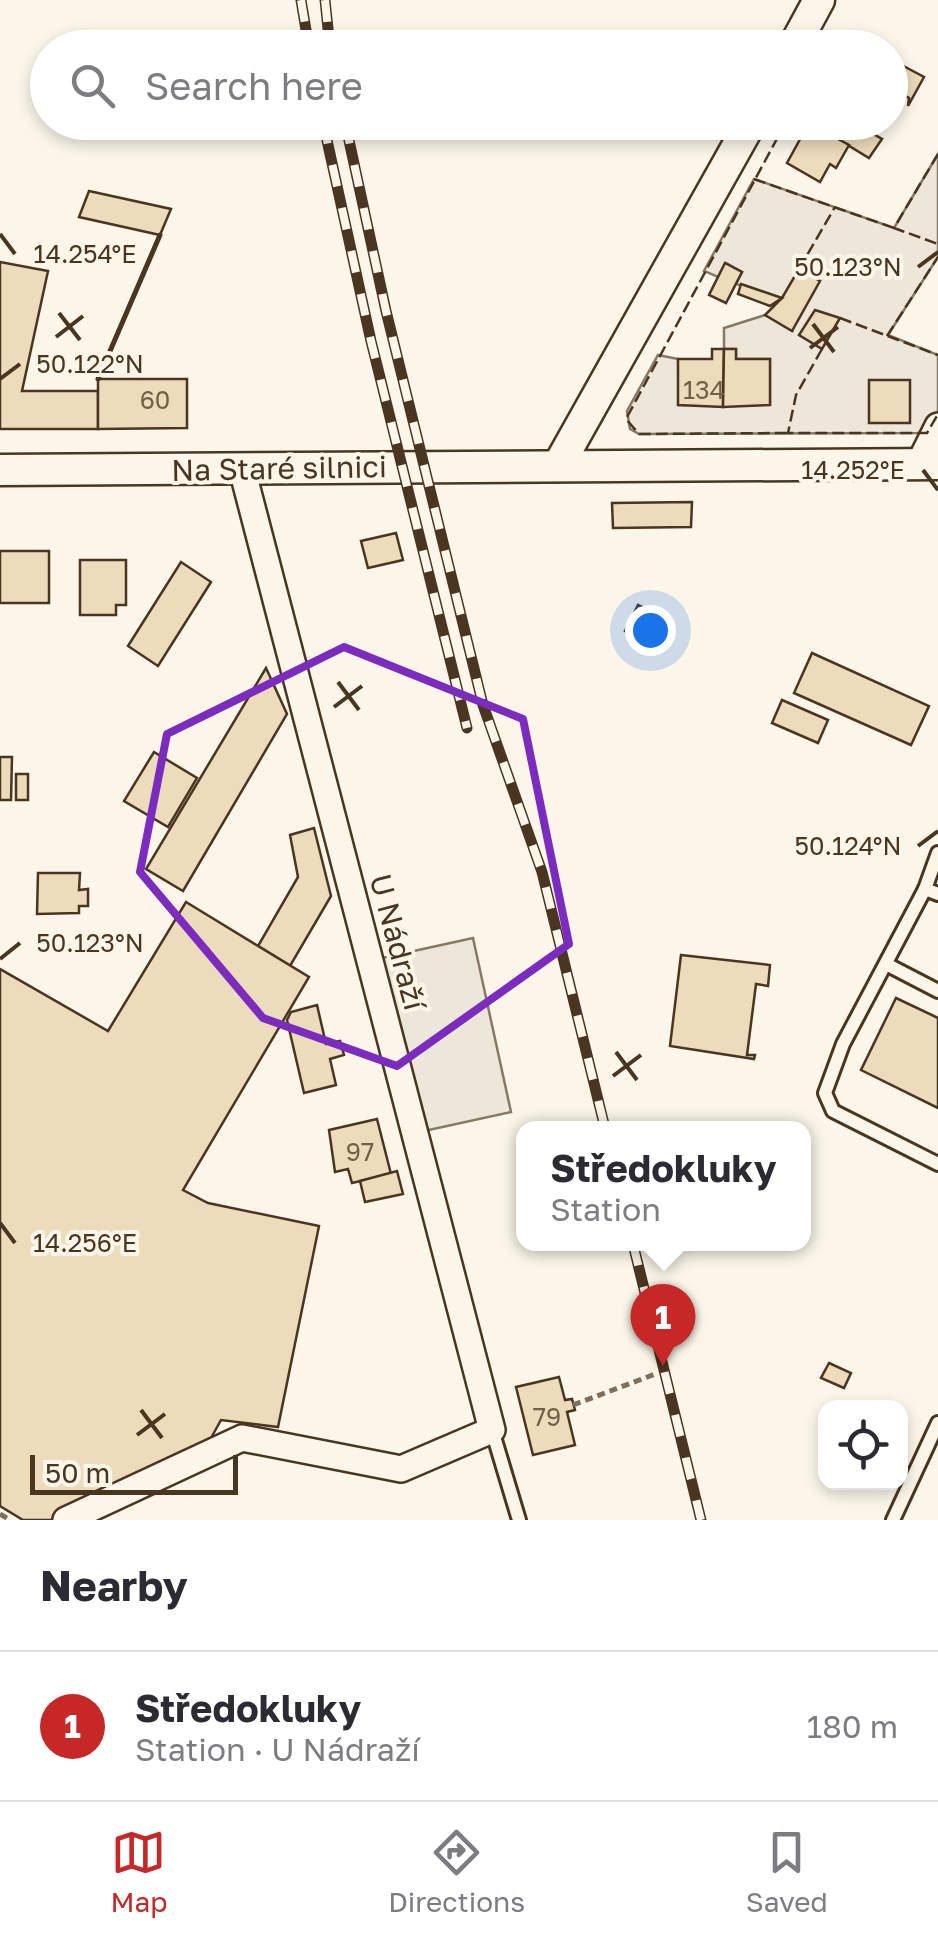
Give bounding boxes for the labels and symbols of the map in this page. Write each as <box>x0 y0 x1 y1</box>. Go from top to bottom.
text: 14.254°E <box>34 238 136 269</box>
text: 50.123°N <box>794 251 902 282</box>
text: 50.122°N <box>36 348 144 379</box>
house number: 134 <box>683 374 725 405</box>
house number: 60 <box>140 384 170 415</box>
street label: Na Staré silnici <box>171 448 387 488</box>
text: 14.252°E <box>801 454 905 485</box>
your location <box>625 605 676 656</box>
text: 50.124°N <box>795 830 901 861</box>
street label: U Nádraží <box>363 870 434 1016</box>
text: 50.123°N <box>36 927 144 958</box>
house number: 97 <box>346 1136 374 1167</box>
text: 14.256°E <box>33 1227 137 1258</box>
pin: 1 <box>630 1284 696 1366</box>
house number: 79 <box>533 1401 561 1432</box>
scale bar <box>30 1450 238 1494</box>

